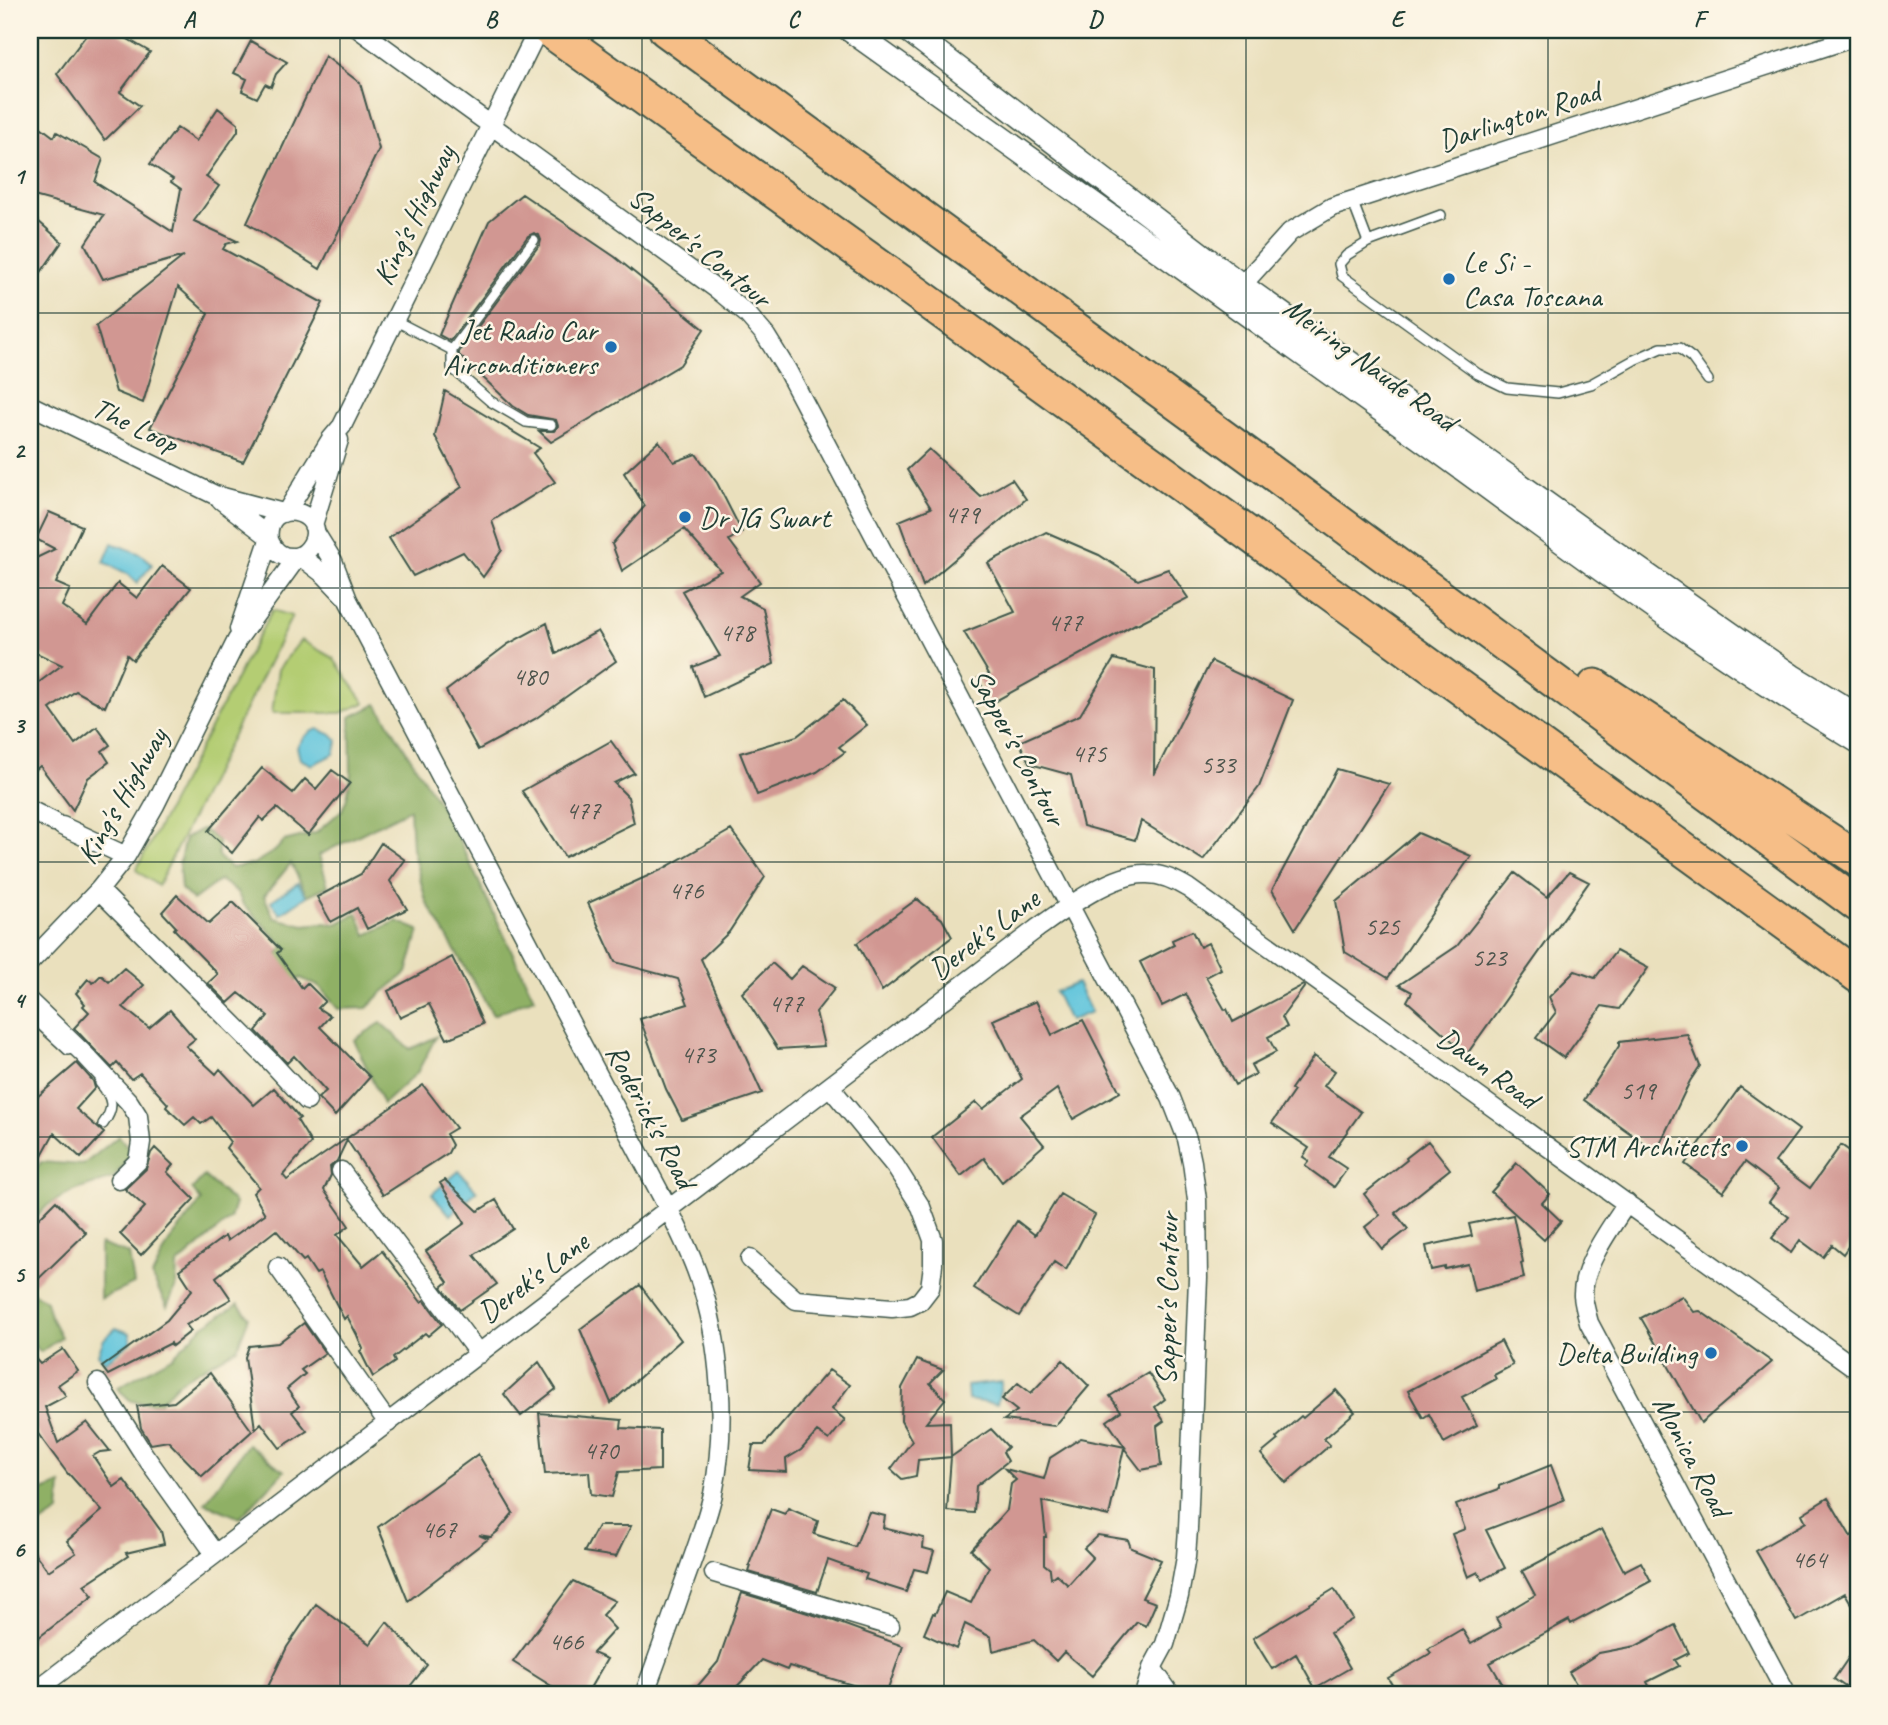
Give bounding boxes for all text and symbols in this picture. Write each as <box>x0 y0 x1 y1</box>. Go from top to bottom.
text: A <box>183 5 197 34</box>
text: B <box>485 5 499 34</box>
text: C <box>788 5 802 34</box>
text: D <box>1088 5 1104 34</box>
text: E <box>1391 5 1407 34</box>
text: F <box>1694 5 1710 34</box>
street label: Darlington Road <box>1433 71 1609 160</box>
street label: King's Highway <box>364 137 465 291</box>
text: 1 <box>14 162 27 191</box>
street label: Sapper's Contour <box>621 178 781 318</box>
place label: Le Si - Casa Toscana <box>1463 243 1603 315</box>
marker: Le Si - Casa Toscana <box>1441 271 1457 287</box>
street label: Meiring Naude Road <box>1276 288 1468 442</box>
place label: Jet Radio Car Airconditioners <box>443 311 600 383</box>
marker: Jet Radio Car Airconditioners <box>603 339 619 355</box>
street label: The Loop <box>86 388 186 463</box>
text: 2 <box>14 436 27 465</box>
place label: Dr JG Swart <box>699 498 833 536</box>
house number: 479 <box>944 498 982 531</box>
marker: Dr JG Swart <box>677 509 693 525</box>
house number: 477 <box>1047 606 1084 639</box>
house number: 478 <box>719 616 757 649</box>
house number: 480 <box>512 660 550 693</box>
street label: Sapper's Contour <box>961 662 1077 835</box>
text: 3 <box>14 711 27 740</box>
street label: King's Highway <box>68 720 177 871</box>
house number: 475 <box>1071 737 1108 770</box>
house number: 533 <box>1200 748 1238 781</box>
house number: 477 <box>565 794 602 827</box>
house number: 476 <box>668 874 705 907</box>
street label: Derek's Lane <box>921 879 1049 988</box>
house number: 525 <box>1364 910 1401 943</box>
house number: 523 <box>1471 941 1509 974</box>
text: 4 <box>14 986 27 1015</box>
house number: 477 <box>768 987 805 1020</box>
street label: Dawn Road <box>1430 1019 1550 1120</box>
street label: Roderick's Road <box>597 1037 707 1198</box>
house number: 473 <box>680 1038 718 1071</box>
house number: 519 <box>1620 1074 1658 1107</box>
place label: STM Architects <box>1566 1127 1731 1165</box>
marker: STM Architects <box>1734 1138 1750 1154</box>
street label: Sapper's Contour <box>1146 1209 1188 1385</box>
street label: Derek's Lane <box>470 1222 598 1331</box>
text: 5 <box>14 1260 26 1289</box>
place label: Delta Building <box>1556 1334 1699 1372</box>
marker: Delta Building <box>1703 1345 1719 1361</box>
street label: Monica Road <box>1644 1389 1742 1527</box>
house number: 470 <box>583 1434 621 1467</box>
house number: 467 <box>421 1513 458 1546</box>
text: 6 <box>14 1535 27 1564</box>
house number: 464 <box>1791 1543 1829 1576</box>
house number: 466 <box>548 1625 585 1658</box>

